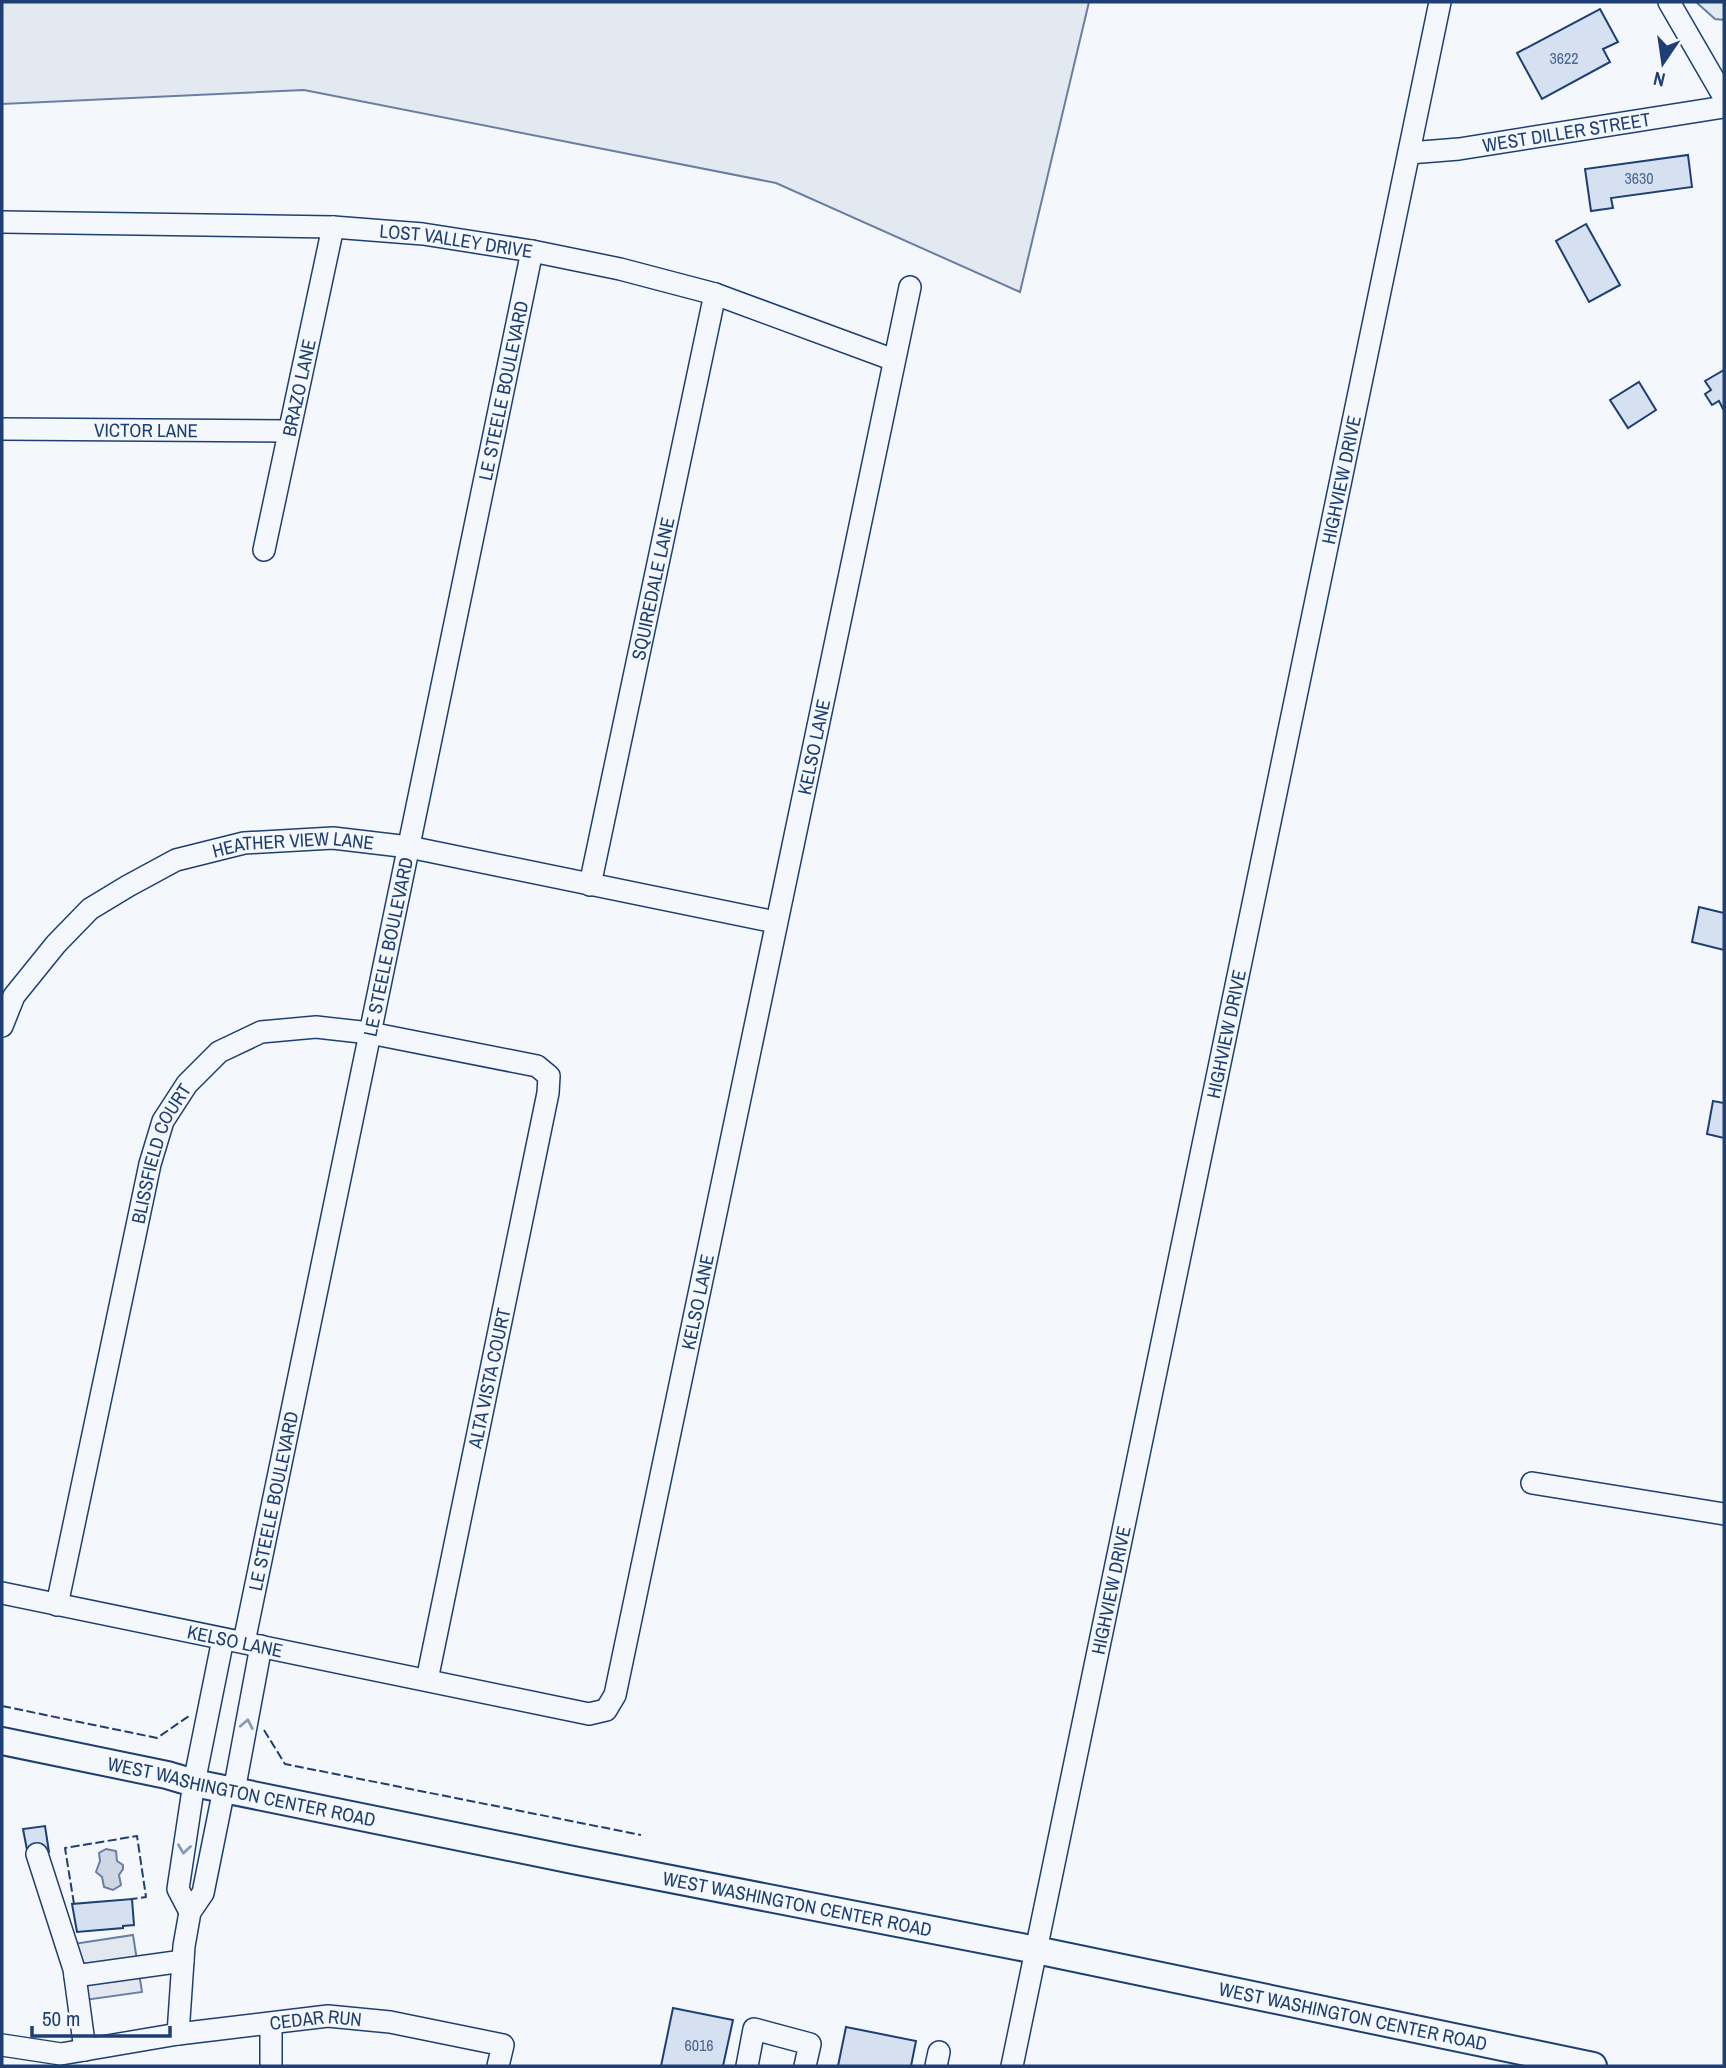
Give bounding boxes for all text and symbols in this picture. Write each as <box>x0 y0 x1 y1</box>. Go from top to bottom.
north arrow <box>1628 28 1698 98</box>
house number: 3622 <box>1549 47 1579 69</box>
text: N <box>1651 66 1668 93</box>
street label: WEST DILLER STREET <box>1481 106 1653 158</box>
house number: 3630 <box>1624 167 1654 189</box>
street label: LOST VALLEY DRIVE <box>379 218 535 264</box>
street label: LE STEELE BOULEVARD <box>472 298 534 483</box>
street label: BRAZO LANE <box>276 337 322 439</box>
street label: HIGHVIEW DRIVE <box>1315 413 1367 546</box>
street label: VICTOR LANE <box>94 417 198 443</box>
street label: SQUIREDALE LANE <box>625 515 680 662</box>
street label: KELSO LANE <box>791 697 836 797</box>
street label: HEATHER VIEW LANE <box>209 825 375 863</box>
street label: LE STEELE BOULEVARD <box>357 855 419 1039</box>
street label: HIGHVIEW DRIVE <box>1200 967 1252 1101</box>
street label: BLISSFIELD COURT <box>125 1078 197 1226</box>
street label: KELSO LANE <box>675 1252 720 1352</box>
street label: ALTA VISTA COURT <box>461 1305 517 1451</box>
street label: LE STEELE BOULEVARD <box>242 1409 304 1593</box>
street label: HIGHVIEW DRIVE <box>1085 1523 1137 1657</box>
street label: KELSO LANE <box>185 1619 285 1664</box>
one-way arrow <box>238 1718 253 1730</box>
street label: WEST WASHINGTON CENTER ROAD <box>105 1750 378 1833</box>
one-way arrow <box>177 1843 192 1855</box>
street label: WEST WASHINGTON CENTER ROAD <box>661 1865 934 1942</box>
street label: WEST WASHINGTON CENTER ROAD <box>1217 1975 1490 2057</box>
scale bar <box>32 1994 170 2038</box>
street label: CEDAR RUN <box>268 2003 363 2036</box>
text: 50 m <box>42 2004 80 2033</box>
house number: 6016 <box>684 2034 714 2056</box>

